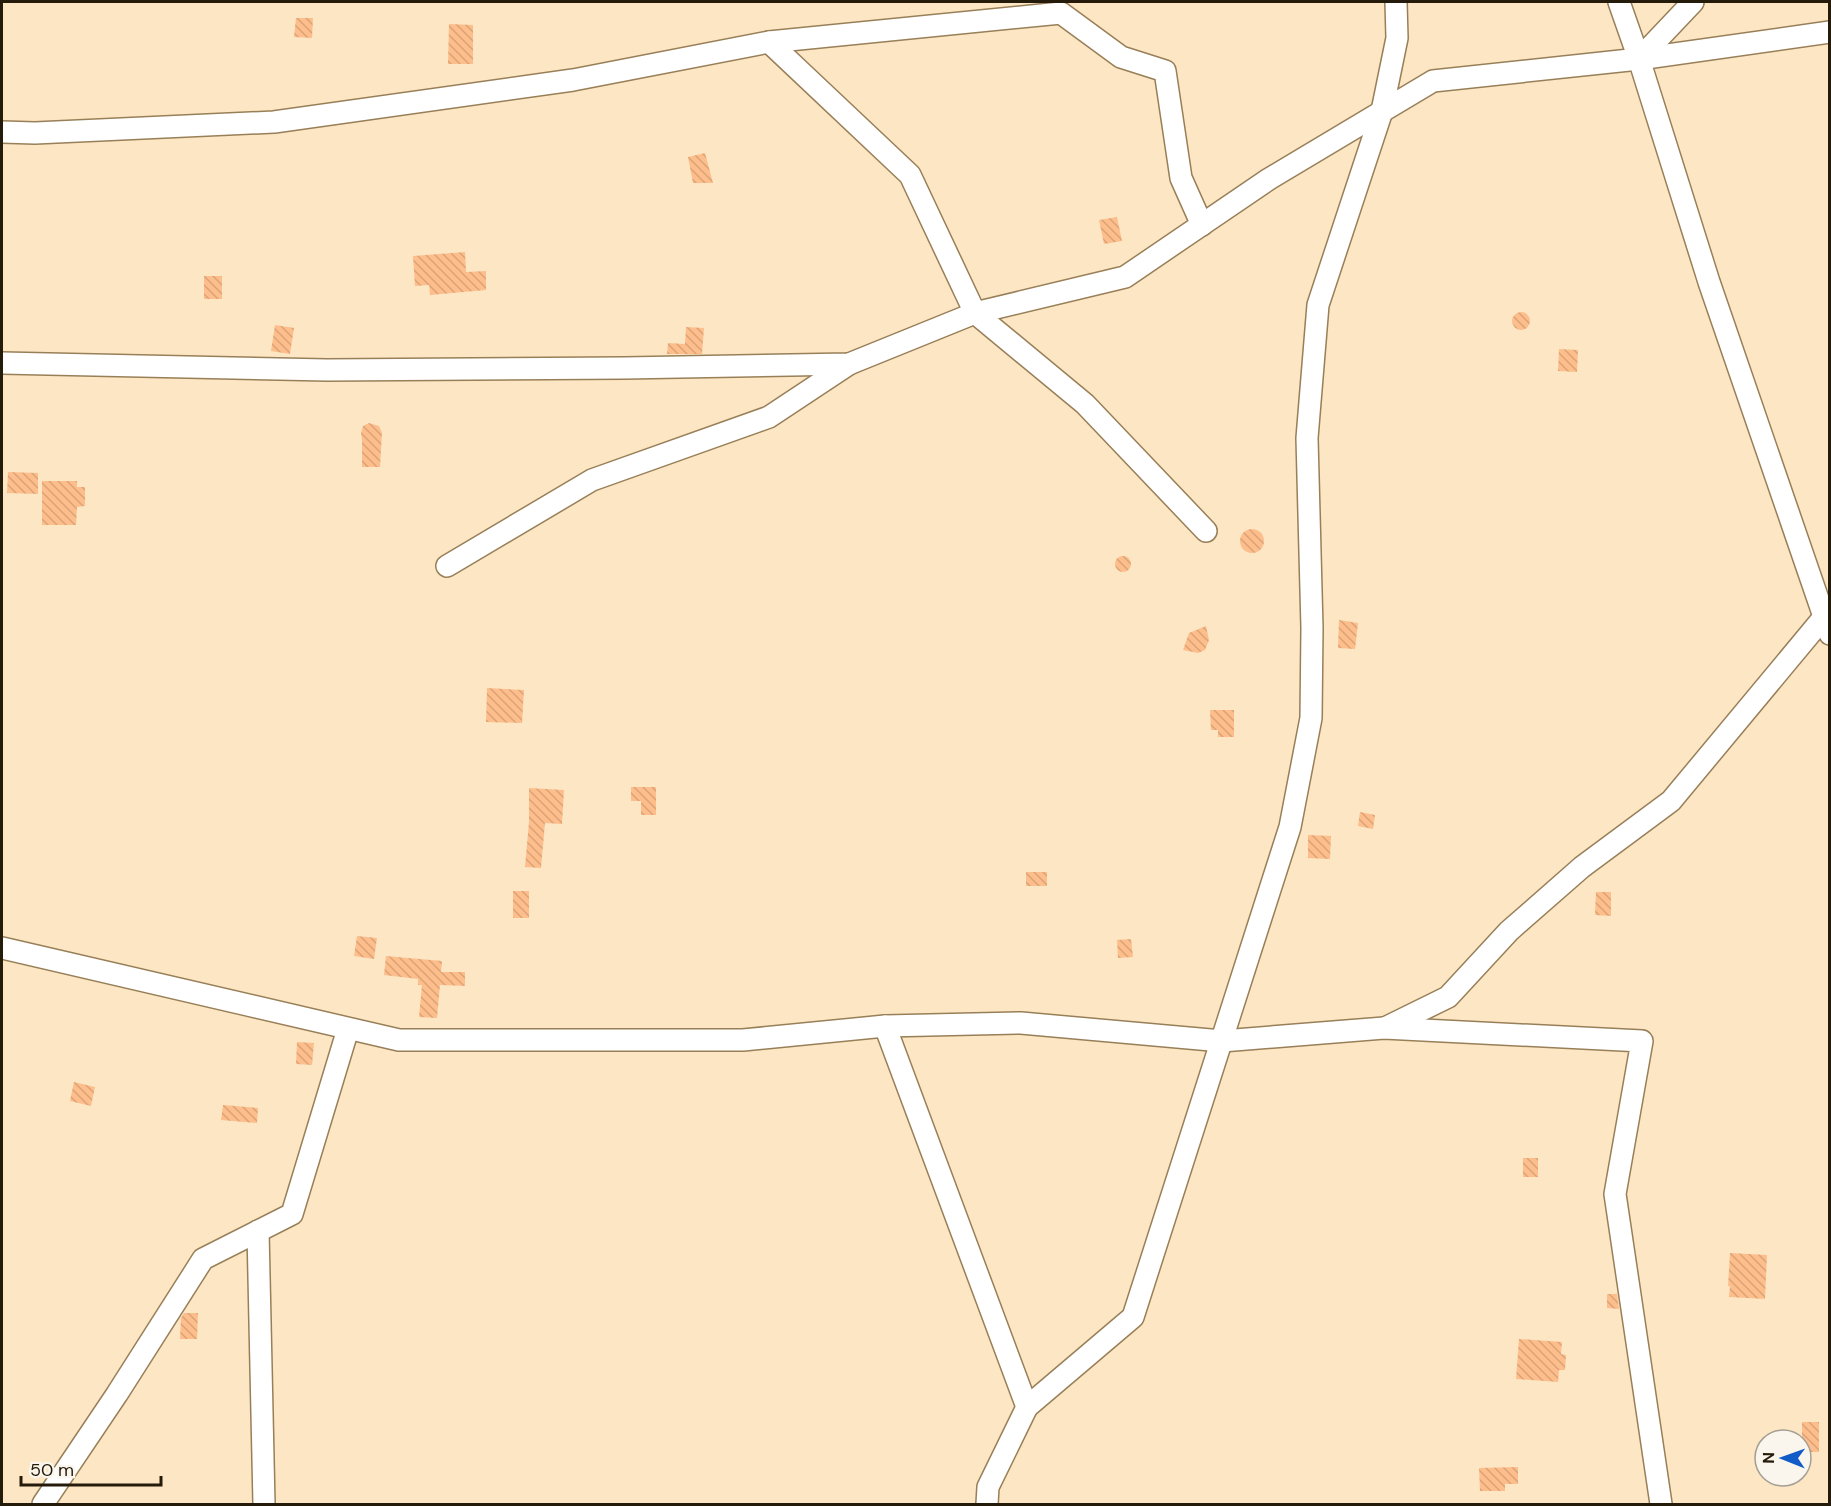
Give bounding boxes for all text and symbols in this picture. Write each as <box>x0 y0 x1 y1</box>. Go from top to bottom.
north arrow <box>1753 1428 1813 1488</box>
scale bar <box>21 1449 160 1487</box>
text: N <box>1758 1452 1779 1464</box>
text: 50 m <box>30 1458 74 1482</box>

